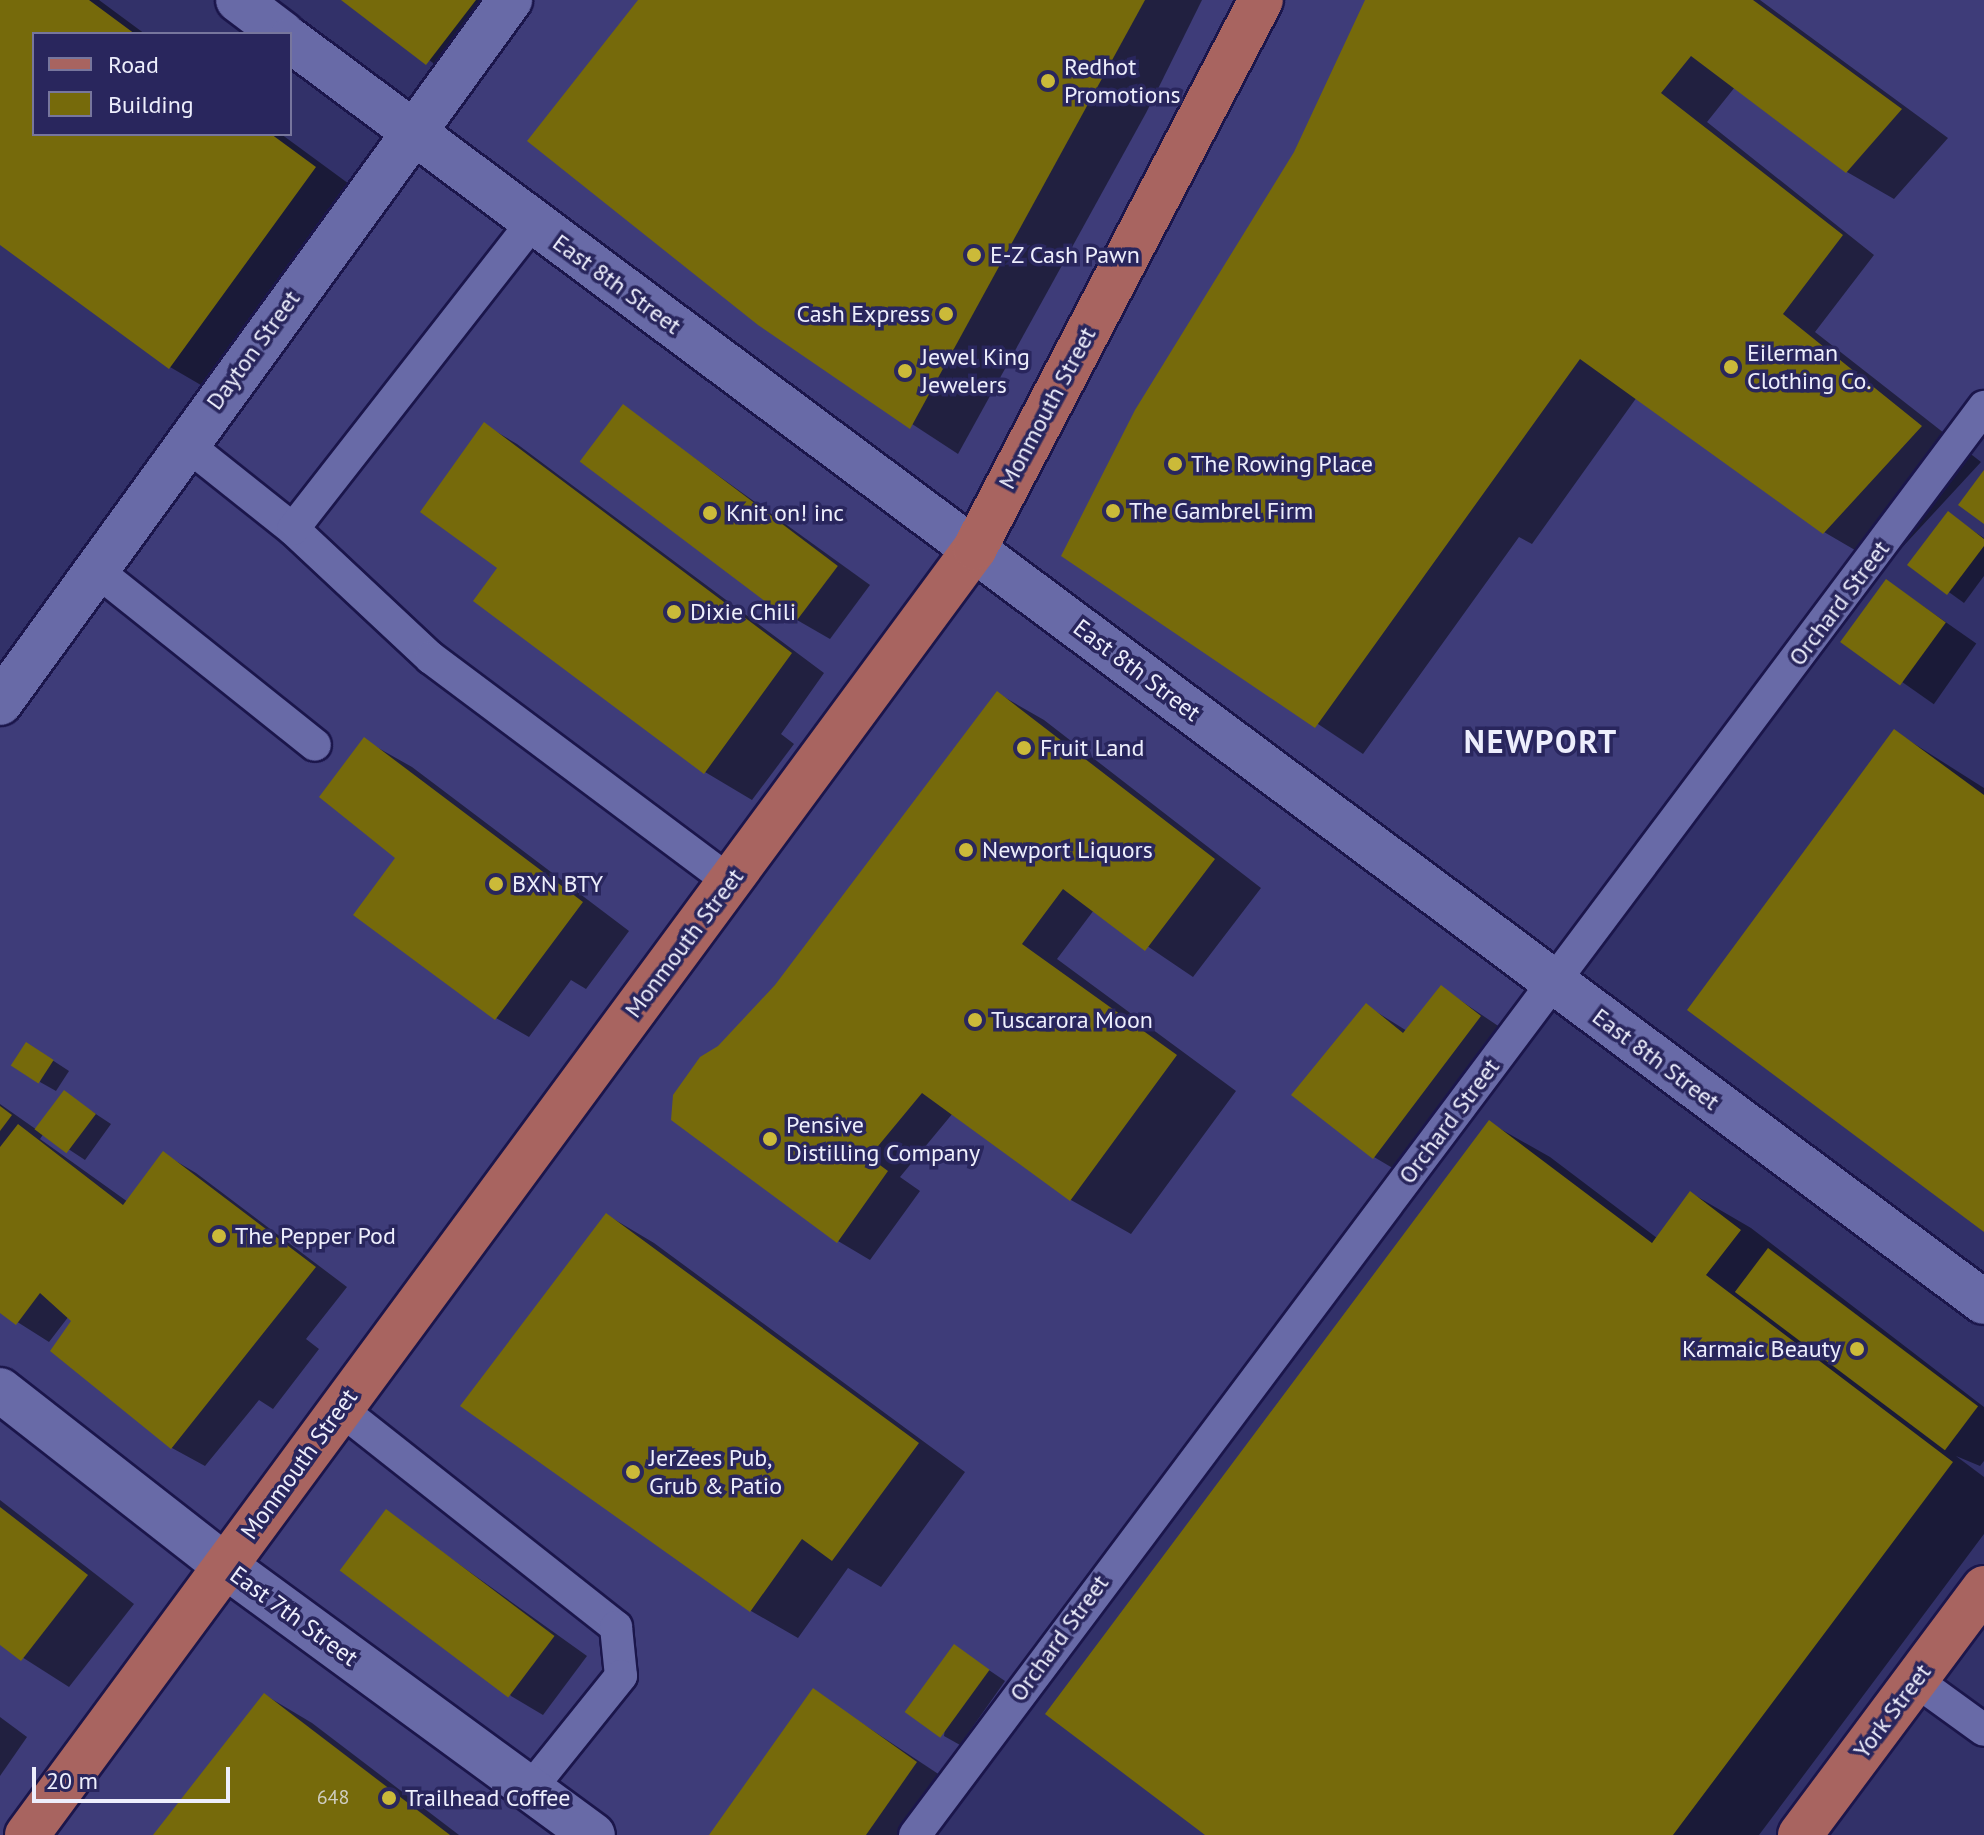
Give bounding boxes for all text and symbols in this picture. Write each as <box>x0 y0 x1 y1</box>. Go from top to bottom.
legend <box>32 32 292 136</box>
text: Road <box>108 49 159 80</box>
place label: Redhot Promotions <box>1064 53 1181 109</box>
marker: Redhot Promotions <box>1039 72 1057 90</box>
text: Building <box>108 89 194 120</box>
street label: East 8th Street <box>547 228 687 340</box>
place label: E-Z Cash Pawn <box>990 241 1141 269</box>
marker: E-Z Cash Pawn <box>965 246 983 264</box>
street label: Dayton Street <box>200 285 306 415</box>
place label: Cash Express <box>796 300 930 328</box>
marker: Cash Express <box>937 305 955 323</box>
street label: Monmouth Street <box>992 322 1102 494</box>
place label: Eilerman Clothing Co. <box>1747 339 1871 395</box>
place label: Jewel King Jewelers <box>921 343 1030 399</box>
marker: Eilerman Clothing Co. <box>1722 358 1740 376</box>
marker: Jewel King Jewelers <box>896 362 914 380</box>
place label: The Rowing Place <box>1191 450 1373 478</box>
marker: The Rowing Place <box>1166 455 1184 473</box>
place label: The Gambrel Firm <box>1129 497 1313 525</box>
place label: Knit on! inc <box>726 499 844 527</box>
marker: The Gambrel Firm <box>1104 502 1122 520</box>
marker: Knit on! inc <box>701 504 719 522</box>
street label: Orchard Street <box>1783 535 1895 671</box>
place label: Dixie Chili <box>690 598 796 626</box>
marker: Dixie Chili <box>665 603 683 621</box>
street label: East 8th Street <box>1068 613 1206 727</box>
district label: NEWPORT <box>1464 722 1618 760</box>
place label: Fruit Land <box>1040 734 1144 762</box>
marker: Fruit Land <box>1015 739 1033 757</box>
place label: Newport Liquors <box>982 836 1153 864</box>
marker: Newport Liquors <box>957 841 975 859</box>
street label: Monmouth Street <box>619 863 749 1023</box>
place label: BXN BTY <box>512 870 603 898</box>
marker: BXN BTY <box>487 875 505 893</box>
street label: East 8th Street <box>1587 1002 1725 1116</box>
place label: Tuscarora Moon <box>991 1006 1153 1034</box>
marker: Tuscarora Moon <box>966 1011 984 1029</box>
street label: Orchard Street <box>1393 1053 1505 1189</box>
place label: Pensive Distilling Company <box>786 1111 980 1167</box>
marker: Pensive Distilling Company <box>761 1130 779 1148</box>
place label: The Pepper Pod <box>235 1222 396 1250</box>
marker: The Pepper Pod <box>210 1227 228 1245</box>
place label: Karmaic Beauty <box>1682 1335 1841 1363</box>
marker: Karmaic Beauty <box>1848 1340 1866 1358</box>
street label: Monmouth Street <box>235 1383 363 1545</box>
place label: JerZees Pub, Grub & Patio <box>649 1444 782 1500</box>
marker: JerZees Pub, Grub & Patio <box>624 1463 642 1481</box>
street label: East 7th Street <box>225 1560 363 1672</box>
street label: Orchard Street <box>1003 1569 1115 1707</box>
street label: York Street <box>1847 1658 1937 1764</box>
scale bar <box>36 1751 234 1801</box>
text: 20 m <box>46 1765 98 1796</box>
place label: Trailhead Coffee <box>405 1784 570 1812</box>
house number: 648 <box>317 1785 349 1809</box>
marker: Trailhead Coffee <box>380 1789 398 1807</box>

